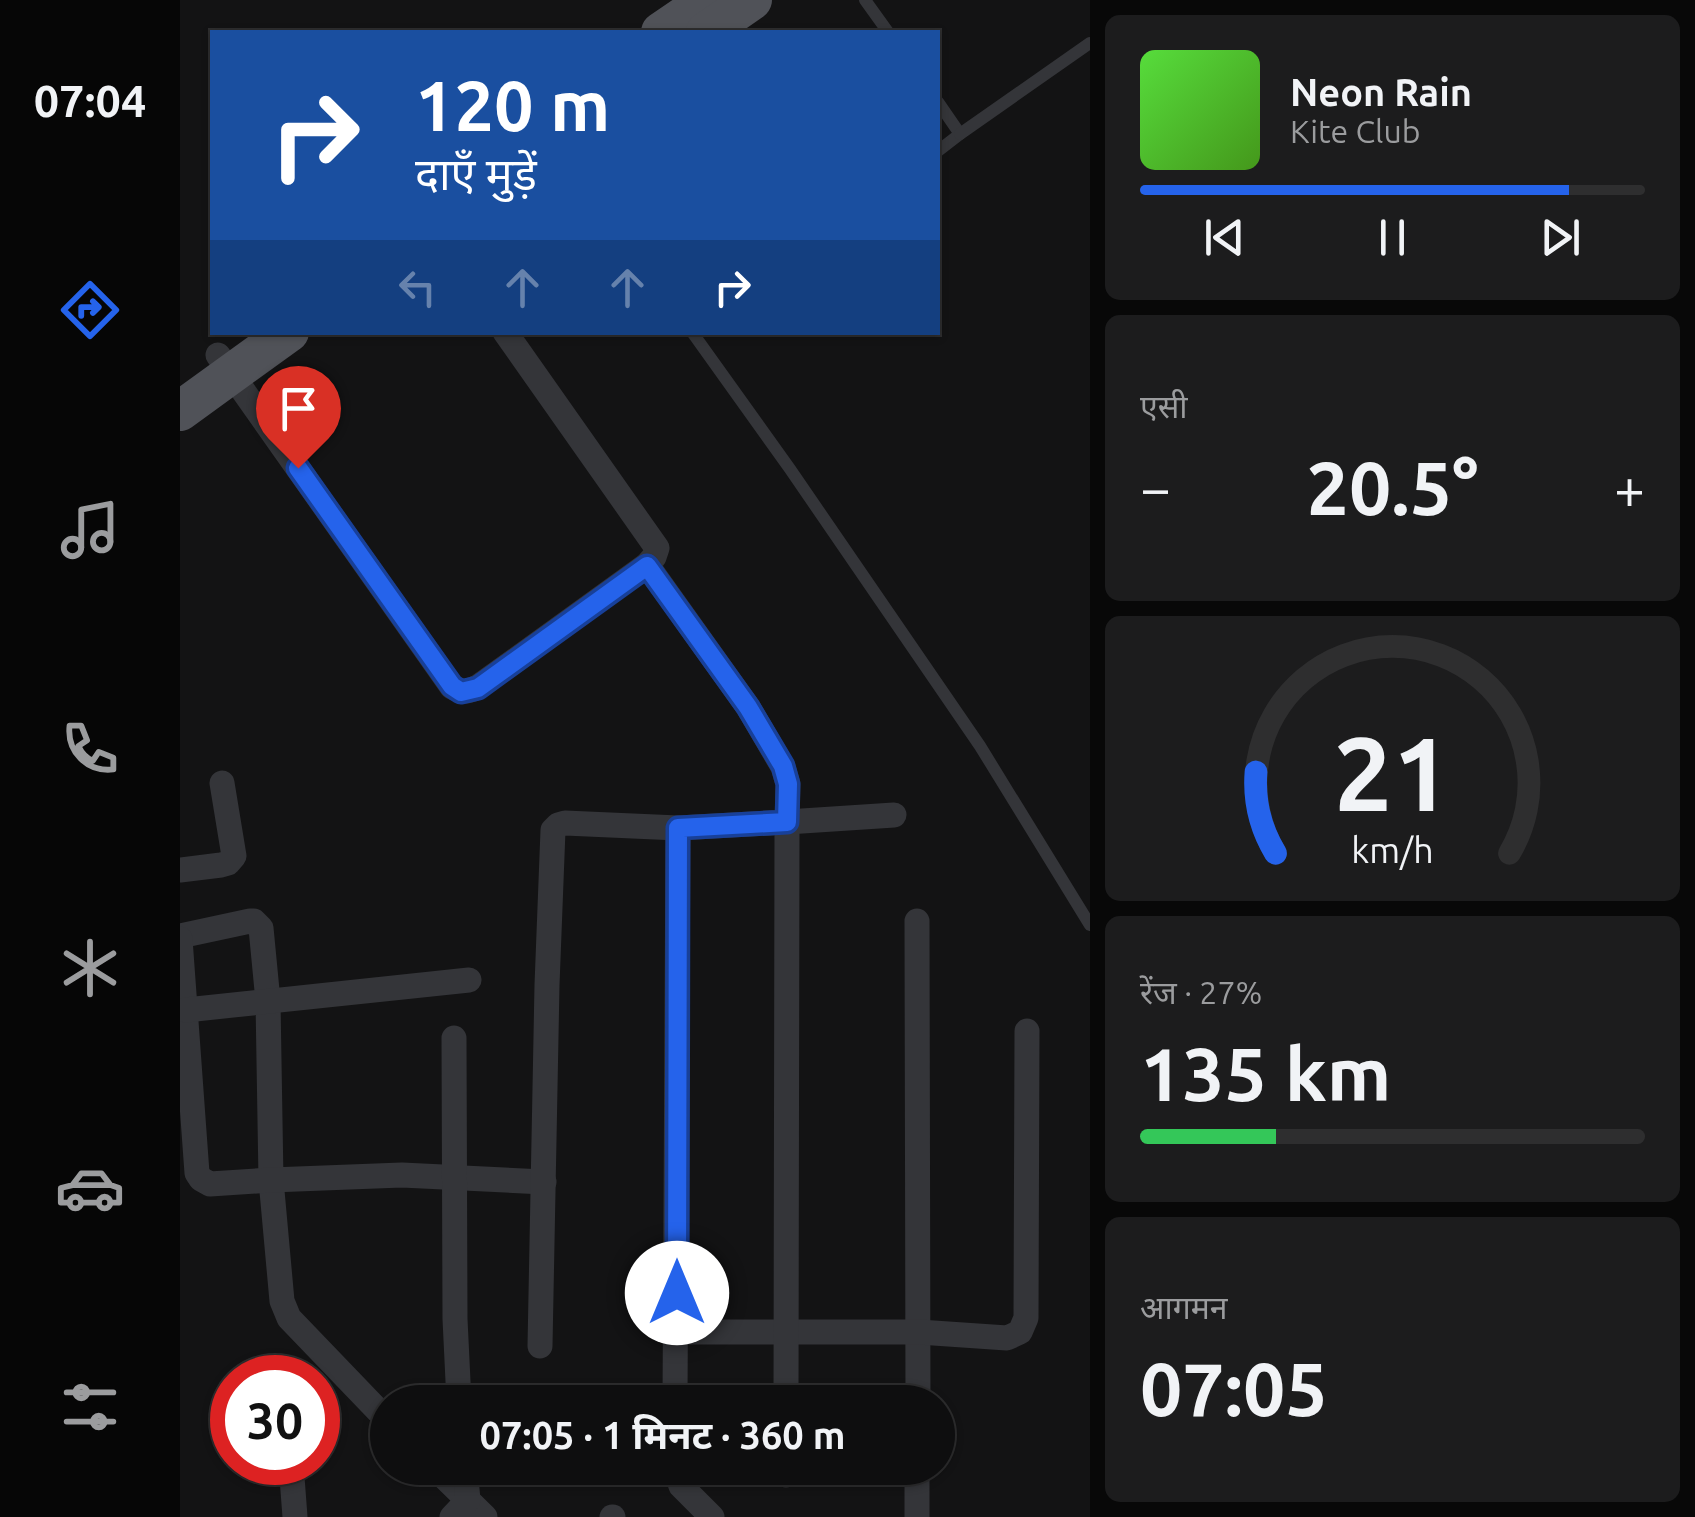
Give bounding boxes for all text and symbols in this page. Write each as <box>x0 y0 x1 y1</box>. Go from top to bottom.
text: 120 m <box>415 66 610 144</box>
icon: right <box>250 70 380 200</box>
text: Neon Rain <box>1290 71 1472 113</box>
text: 07:04 <box>34 75 146 126</box>
text: Kite Club <box>1290 113 1420 149</box>
text: दाएँ मुड़ें <box>415 148 537 199</box>
icon: previous <box>1197 210 1252 265</box>
icon: pause <box>1365 210 1420 265</box>
icon: next <box>1533 210 1588 265</box>
icon: left <box>390 260 445 315</box>
icon: ahead <box>495 260 550 315</box>
icon: ahead <box>600 260 655 315</box>
icon: right <box>705 260 760 315</box>
icon: directions <box>55 275 125 345</box>
pin <box>256 366 341 469</box>
icon: arrive <box>271 381 326 436</box>
text: एसी <box>1140 388 1188 424</box>
text: 20.5° <box>1307 445 1478 529</box>
text: − <box>1140 457 1171 518</box>
text: + <box>1614 457 1645 518</box>
icon: music <box>55 495 125 565</box>
icon: phone <box>55 714 125 784</box>
text: 21 <box>1334 714 1451 831</box>
text: km/h <box>1351 830 1434 870</box>
icon: climate <box>55 933 125 1003</box>
text: रेंज · 27% <box>1140 974 1262 1010</box>
text: 135 km <box>1140 1031 1391 1115</box>
icon: car <box>55 1153 125 1223</box>
position arrow <box>625 1241 729 1345</box>
text: आगमन <box>1140 1289 1228 1325</box>
text: 07:05 <box>1140 1346 1328 1430</box>
speed limit sign: 30 <box>210 1355 340 1485</box>
icon: filters <box>55 1372 125 1442</box>
text: 07:05 · 1 मिनट · 360 m <box>479 1414 846 1456</box>

